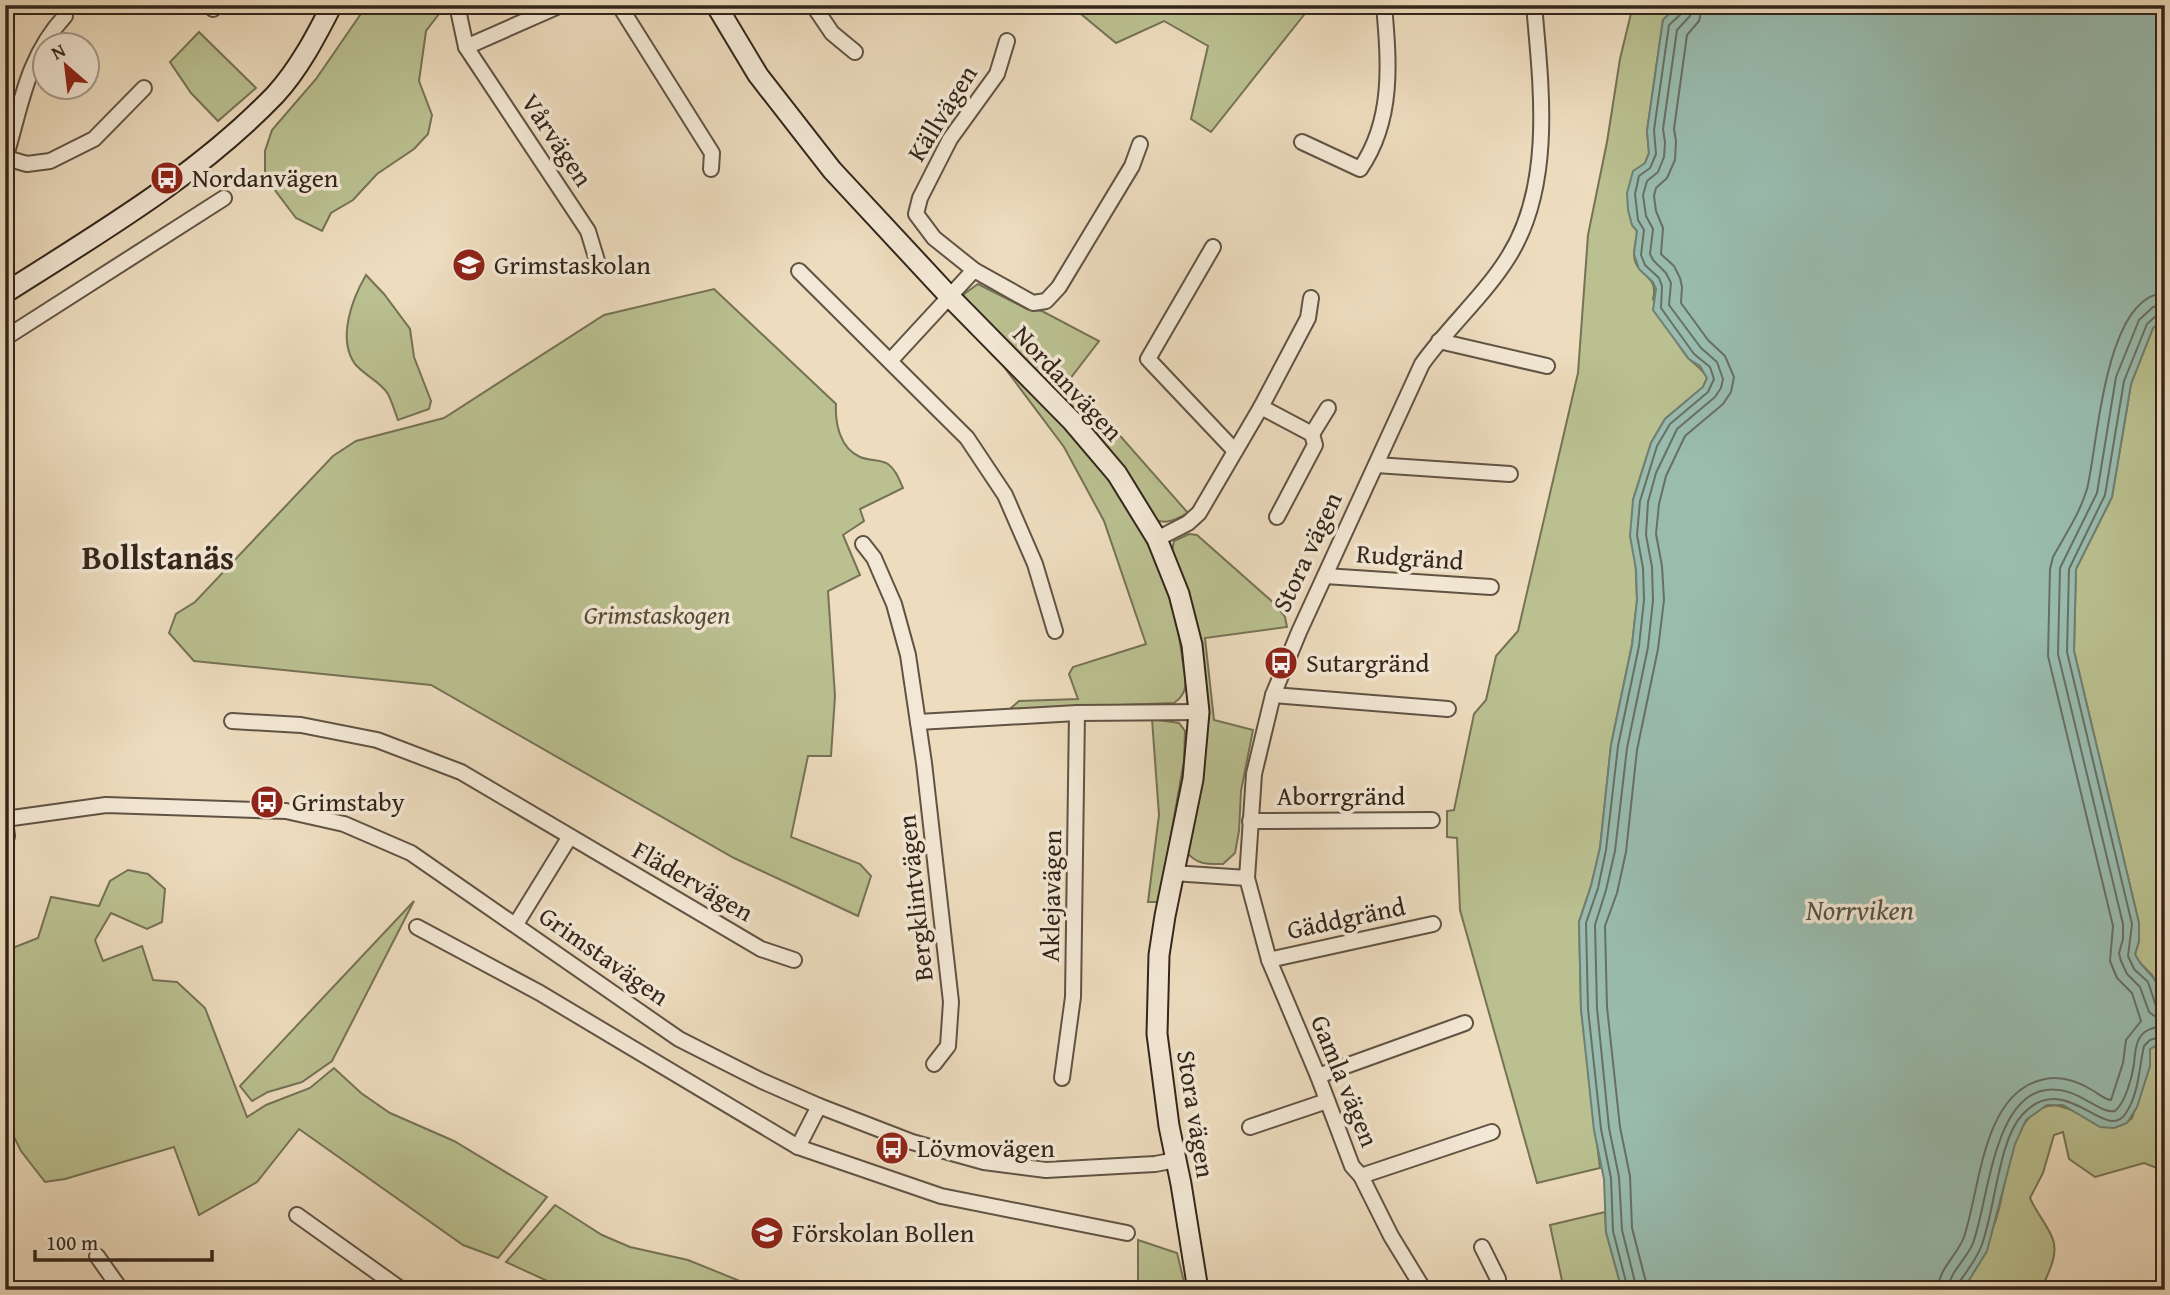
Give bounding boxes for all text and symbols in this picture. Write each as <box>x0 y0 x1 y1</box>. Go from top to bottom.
north arrow <box>32 32 102 102</box>
text: N <box>46 36 70 66</box>
street label: Källvägen <box>897 57 987 169</box>
street label: Vårvägen <box>512 85 603 194</box>
place label: Nordanvägen <box>192 158 339 197</box>
bus stop icon: Nordanvägen <box>148 159 186 197</box>
place label: Grimstaskolan <box>494 245 651 284</box>
school or university icon: Grimstaskolan <box>450 246 488 284</box>
street label: Nordanvägen <box>1004 316 1133 450</box>
street label: Stora vägen <box>1262 485 1352 618</box>
district label: Bollstanäs <box>82 533 234 581</box>
street label: Rudgränd <box>1355 533 1465 580</box>
park label: Grimstaskogen <box>584 595 730 634</box>
place label: Sutargränd <box>1306 643 1429 682</box>
bus stop icon: Sutargränd <box>1262 644 1300 682</box>
street label: Aborrgränd <box>1277 776 1405 815</box>
place label: Grimstaby <box>292 782 405 821</box>
bus stop icon: Grimstaby <box>248 783 286 821</box>
street label: Bergklintvägen <box>886 813 943 983</box>
street label: Aklejavägen <box>1030 829 1071 962</box>
street label: Flädervägen <box>625 830 761 931</box>
street label: Gäddgränd <box>1283 886 1409 949</box>
water label: Norrviken <box>1805 889 1914 930</box>
street label: Grimstavägen <box>531 896 678 1015</box>
street label: Gamla vägen <box>1301 1009 1390 1153</box>
street label: Stora vägen <box>1167 1047 1226 1181</box>
place label: Lövmovägen <box>917 1128 1055 1167</box>
bus stop icon: Lövmovägen <box>873 1129 911 1167</box>
place label: Förskolan Bollen <box>792 1213 975 1252</box>
school or university icon: Förskolan Bollen <box>748 1214 786 1252</box>
scale bar <box>35 1218 212 1262</box>
text: 100 m <box>46 1227 98 1258</box>

